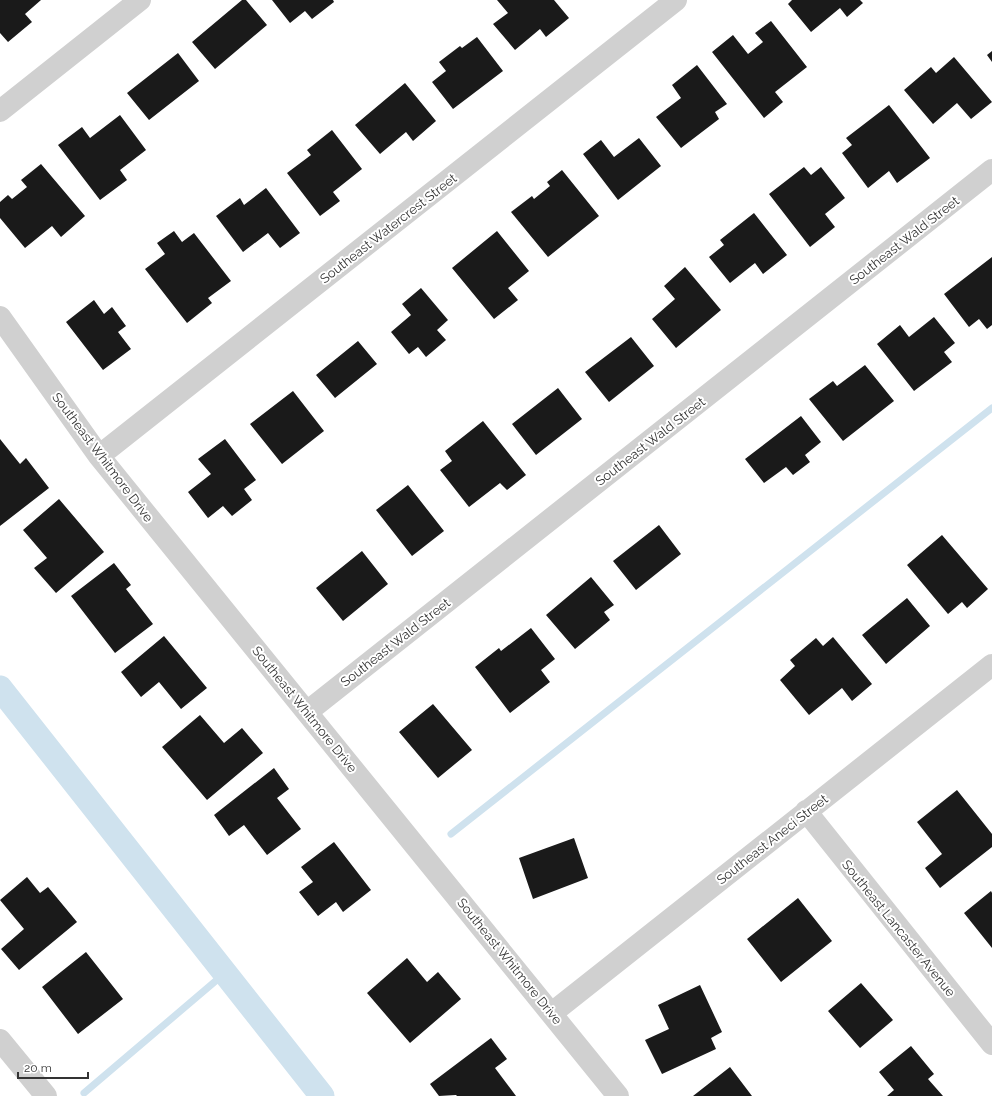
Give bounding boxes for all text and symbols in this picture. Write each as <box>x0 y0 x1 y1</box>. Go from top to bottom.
street label: Southeast Watercrest Street <box>317 170 460 286</box>
street label: Southeast Wald Street <box>847 193 962 288</box>
street label: Southeast Whitmore Drive <box>49 390 156 525</box>
street label: Southeast Wald Street <box>593 394 708 489</box>
street label: Southeast Wald Street <box>338 595 453 690</box>
street label: Southeast Whitmore Drive <box>249 643 360 776</box>
street label: Southeast Aneci Street <box>714 791 831 887</box>
street label: Southeast Lancaster Avenue <box>839 857 959 1000</box>
street label: Southeast Whitmore Drive <box>454 895 565 1028</box>
scale bar <box>18 1054 88 1080</box>
text: 20 m <box>24 1061 52 1075</box>

